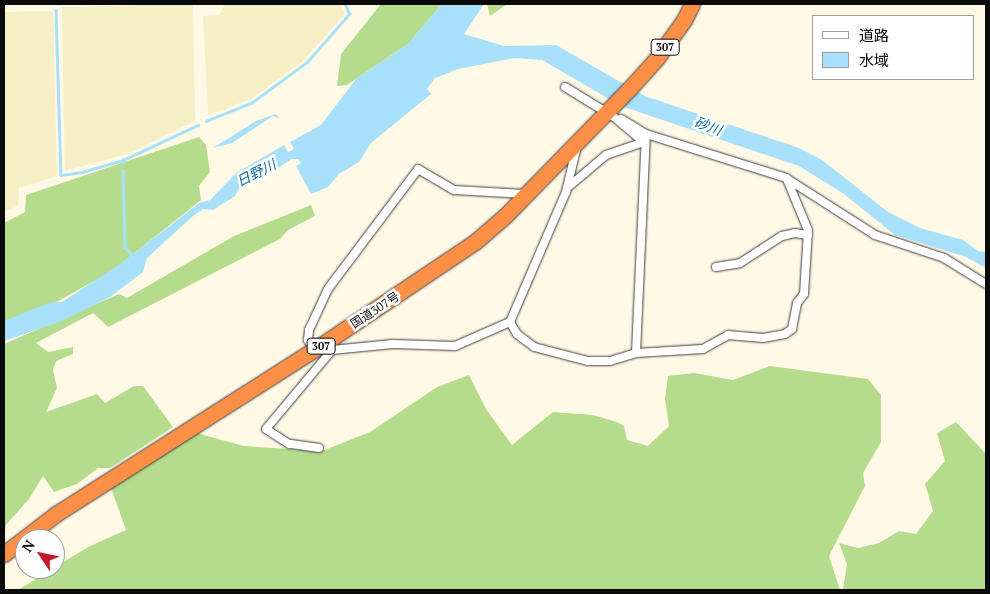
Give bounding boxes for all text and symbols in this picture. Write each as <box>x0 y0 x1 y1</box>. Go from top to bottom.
legend <box>812 15 975 80</box>
text: 道路 <box>859 25 889 45</box>
road number: 307 <box>650 38 680 56</box>
text: 水域 <box>859 50 889 70</box>
water label: 砂川 <box>692 113 724 139</box>
water label: 日野川 <box>233 156 279 190</box>
street label: 国道307号 <box>348 289 402 331</box>
road number: 307 <box>306 338 336 354</box>
north arrow <box>15 529 65 579</box>
text: N <box>17 536 39 556</box>

